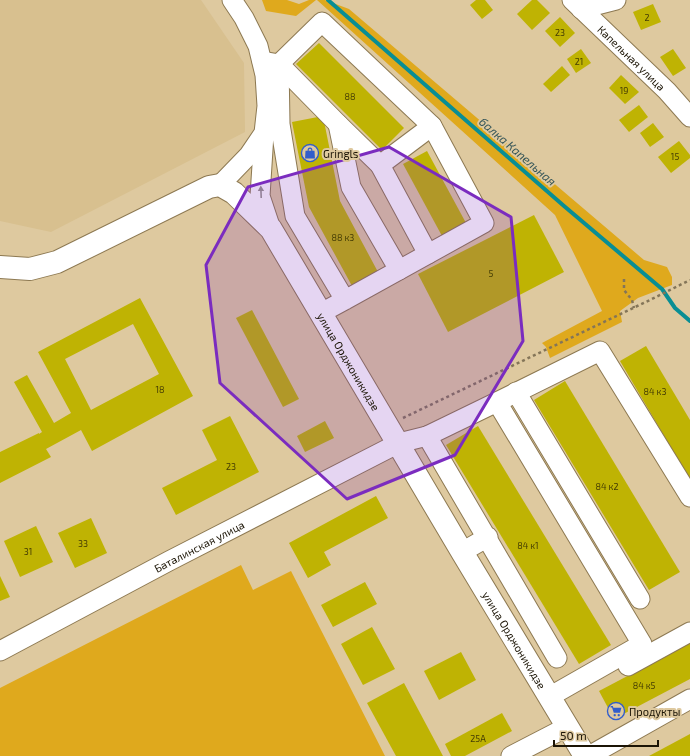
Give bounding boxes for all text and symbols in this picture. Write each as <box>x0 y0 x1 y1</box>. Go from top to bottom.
house number: 2 <box>644 12 650 23</box>
street label: Капельная улица <box>595 22 668 93</box>
house number: 23 <box>555 27 565 38</box>
house number: 21 <box>575 56 583 67</box>
house number: 19 <box>620 85 628 96</box>
house number: 88 <box>345 91 355 102</box>
water label: балка Капельная <box>477 114 559 188</box>
shop icon: Gringls <box>300 143 320 163</box>
place label: Gringls <box>323 147 359 160</box>
house number: 15 <box>671 151 679 162</box>
one-way arrow <box>257 185 264 198</box>
house number: 88 к3 <box>332 232 354 243</box>
house number: 5 <box>489 268 494 279</box>
street label: улица Орджоникидзе <box>314 310 383 413</box>
house number: 18 <box>155 384 165 395</box>
house number: 84 к3 <box>644 386 666 397</box>
house number: 23 <box>226 461 236 472</box>
house number: 84 к2 <box>596 481 618 492</box>
street label: Баталинская улица <box>151 517 246 574</box>
house number: 33 <box>78 538 88 549</box>
house number: 84 к1 <box>517 540 539 551</box>
house number: 31 <box>24 546 32 557</box>
street label: улица Орджоникидзе <box>480 589 549 691</box>
house number: 84 к5 <box>633 680 656 691</box>
supermarket icon: Продукты <box>606 701 626 721</box>
place label: Продукты <box>629 705 680 719</box>
scale bar <box>554 722 658 748</box>
text: 50 m <box>560 728 587 742</box>
house number: 25А <box>470 733 486 744</box>

